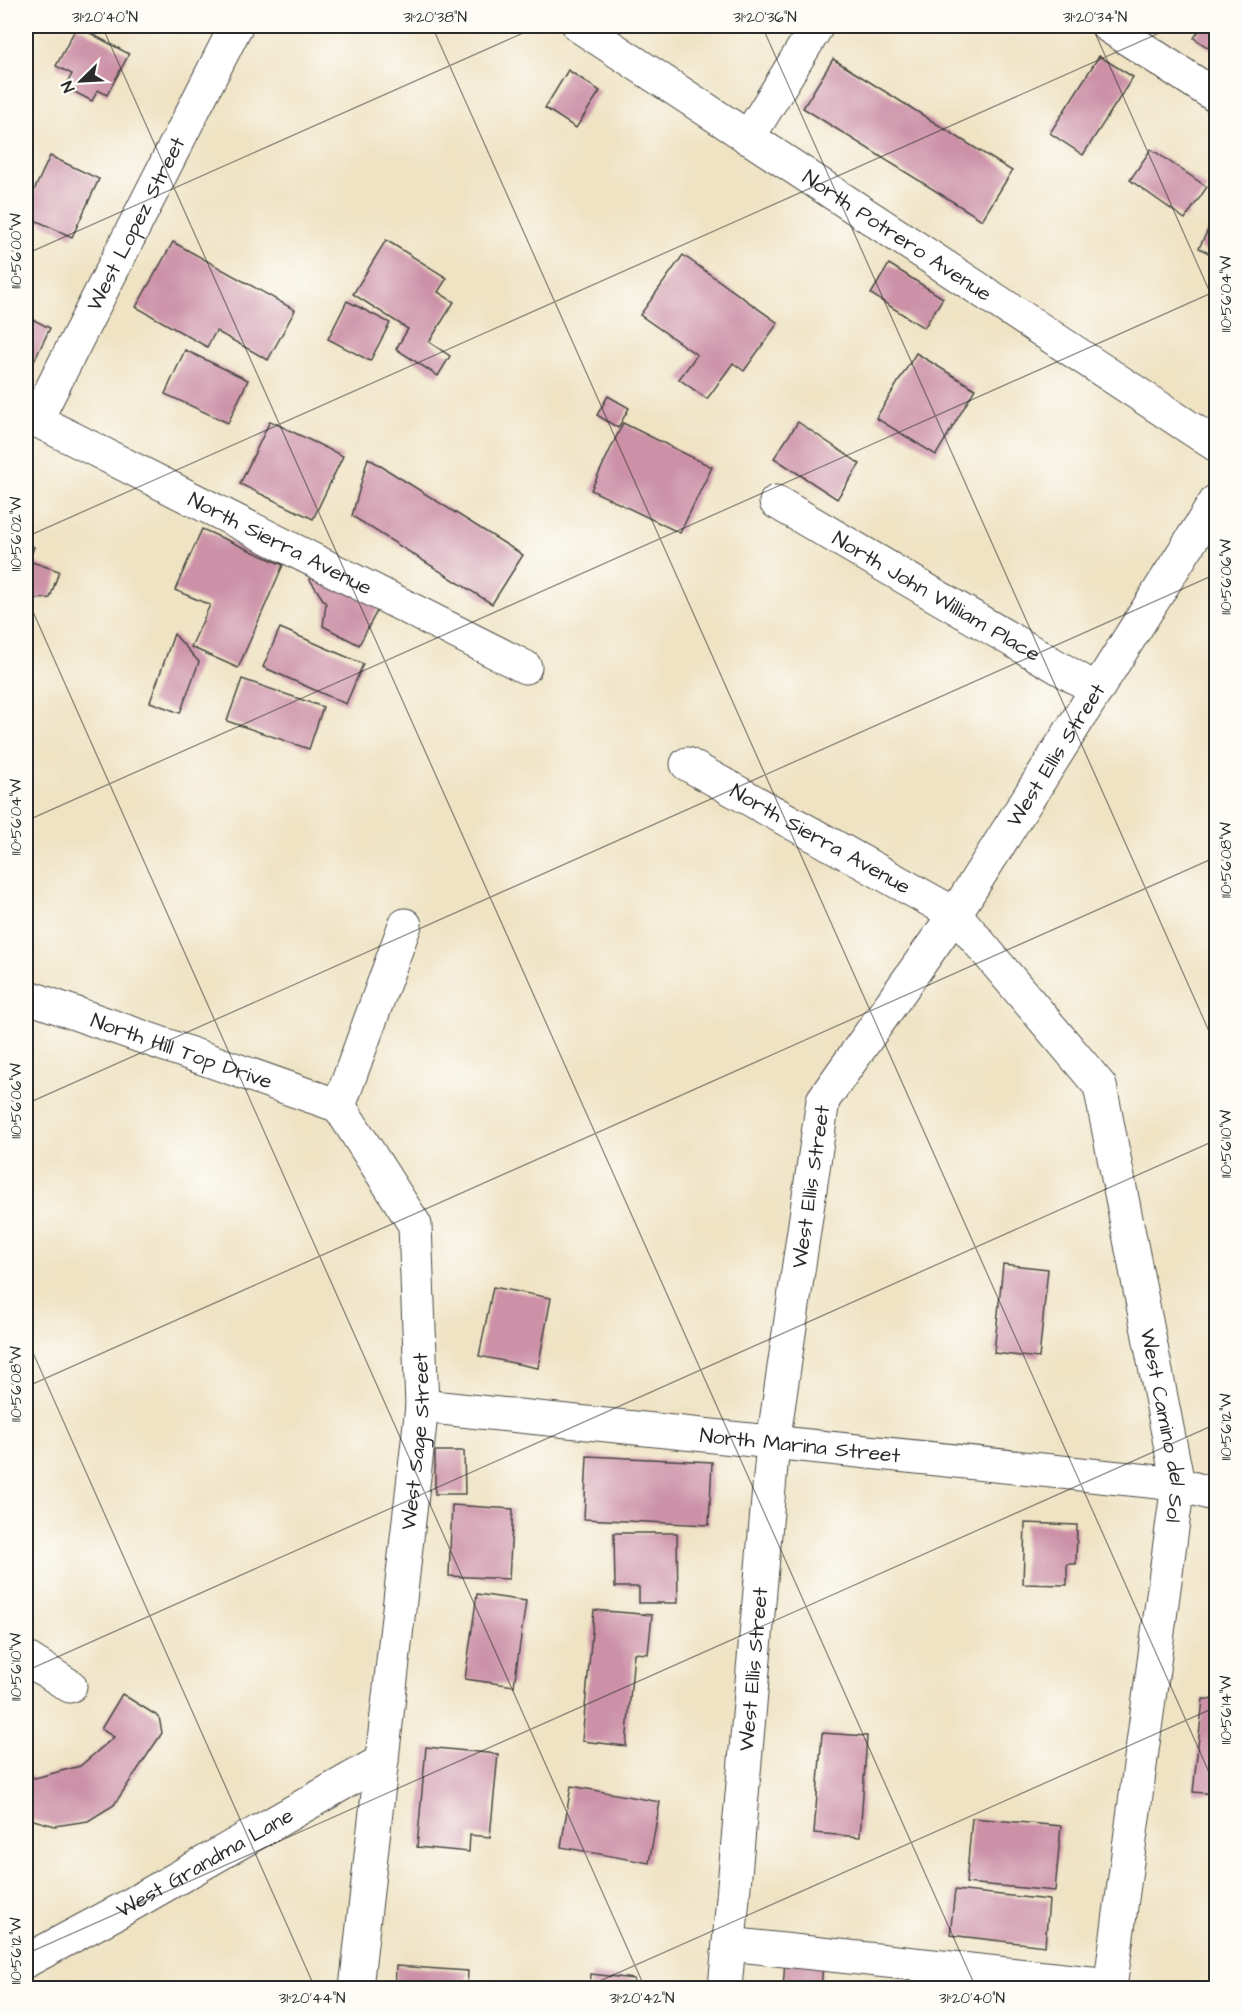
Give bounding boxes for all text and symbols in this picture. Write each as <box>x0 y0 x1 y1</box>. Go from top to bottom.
text: 31°20'40"N <box>72 7 138 28</box>
text: 31°20'38"N <box>403 7 467 28</box>
text: 31°20'36"N <box>733 7 797 28</box>
text: 31°20'34"N <box>1063 7 1127 28</box>
north arrow <box>51 51 111 111</box>
text: N <box>56 78 80 96</box>
street label: West Lopez Street <box>79 131 192 316</box>
street label: North Potrero Avenue <box>797 163 997 308</box>
text: 110°56'00"W <box>6 213 27 289</box>
text: 110°56'04"W <box>1216 256 1237 332</box>
street label: North Sierra Avenue <box>183 485 377 602</box>
text: 110°56'02"W <box>6 497 27 571</box>
street label: North John William Place <box>827 524 1046 668</box>
text: 110°56'06"W <box>1216 539 1237 615</box>
street label: West Ellis Street <box>999 677 1112 832</box>
street label: North Sierra Avenue <box>725 777 916 901</box>
text: 110°56'04"W <box>6 779 27 855</box>
text: 110°56'08"W <box>1216 822 1237 898</box>
street label: North Hill Top Drive <box>87 1005 276 1096</box>
text: 110°56'06"W <box>6 1063 27 1139</box>
street label: West Ellis Street <box>784 1103 837 1270</box>
text: 110°56'10"W <box>1216 1110 1237 1178</box>
street label: West Camino del Sol <box>1133 1326 1193 1524</box>
text: 110°56'08"W <box>6 1346 27 1422</box>
street label: West Sage Street <box>394 1352 437 1532</box>
text: 110°56'12"W <box>1216 1393 1237 1461</box>
street label: North Marina Street <box>698 1420 902 1470</box>
street label: West Ellis Street <box>731 1585 775 1753</box>
text: 110°56'10"W <box>6 1633 27 1701</box>
text: 110°56'14"W <box>1216 1676 1237 1744</box>
street label: West Grandma Lane <box>111 1800 298 1925</box>
text: 110°56'12"W <box>6 1917 27 1985</box>
text: 31°20'44"N <box>279 1988 345 2009</box>
text: 31°20'42"N <box>609 1988 675 2009</box>
text: 31°20'40"N <box>939 1988 1005 2009</box>

